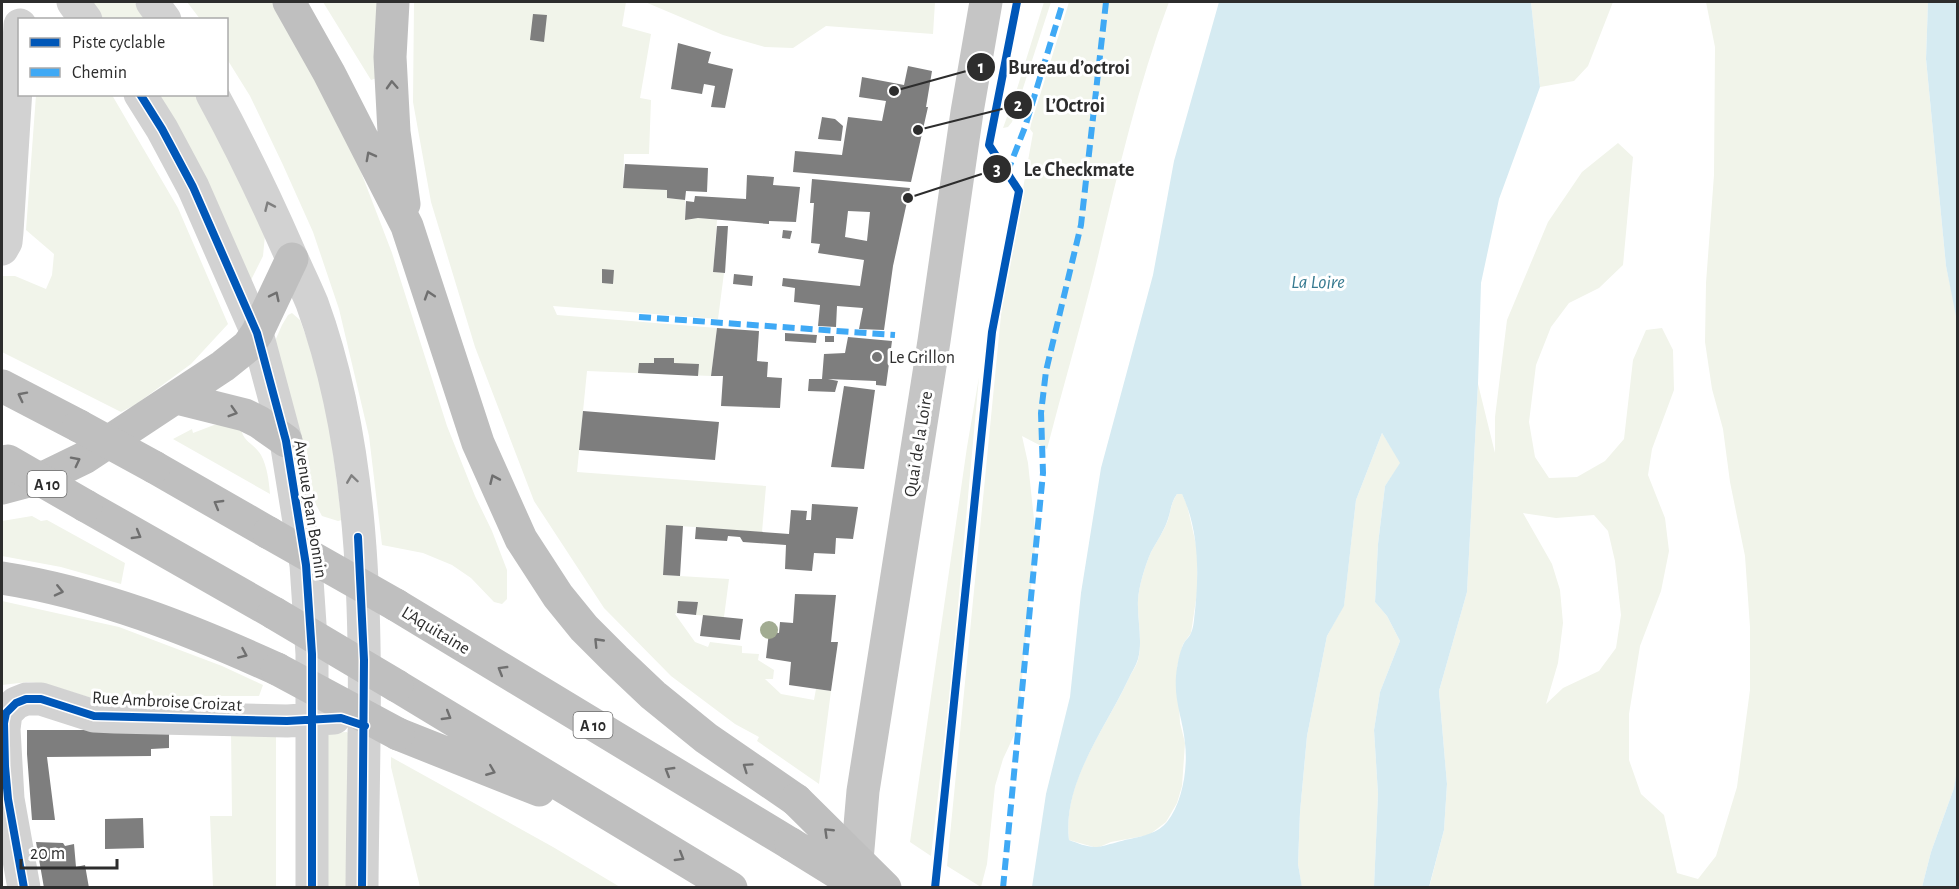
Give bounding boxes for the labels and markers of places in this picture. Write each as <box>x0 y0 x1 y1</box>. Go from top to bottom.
callout: Bureau d’octroi <box>966 48 1142 86</box>
callout: L’Octroi <box>1003 86 1117 124</box>
callout: Le Checkmate <box>982 150 1146 188</box>
place label: Le Grillon <box>889 349 955 367</box>
marker: Le Grillon <box>870 350 884 364</box>

